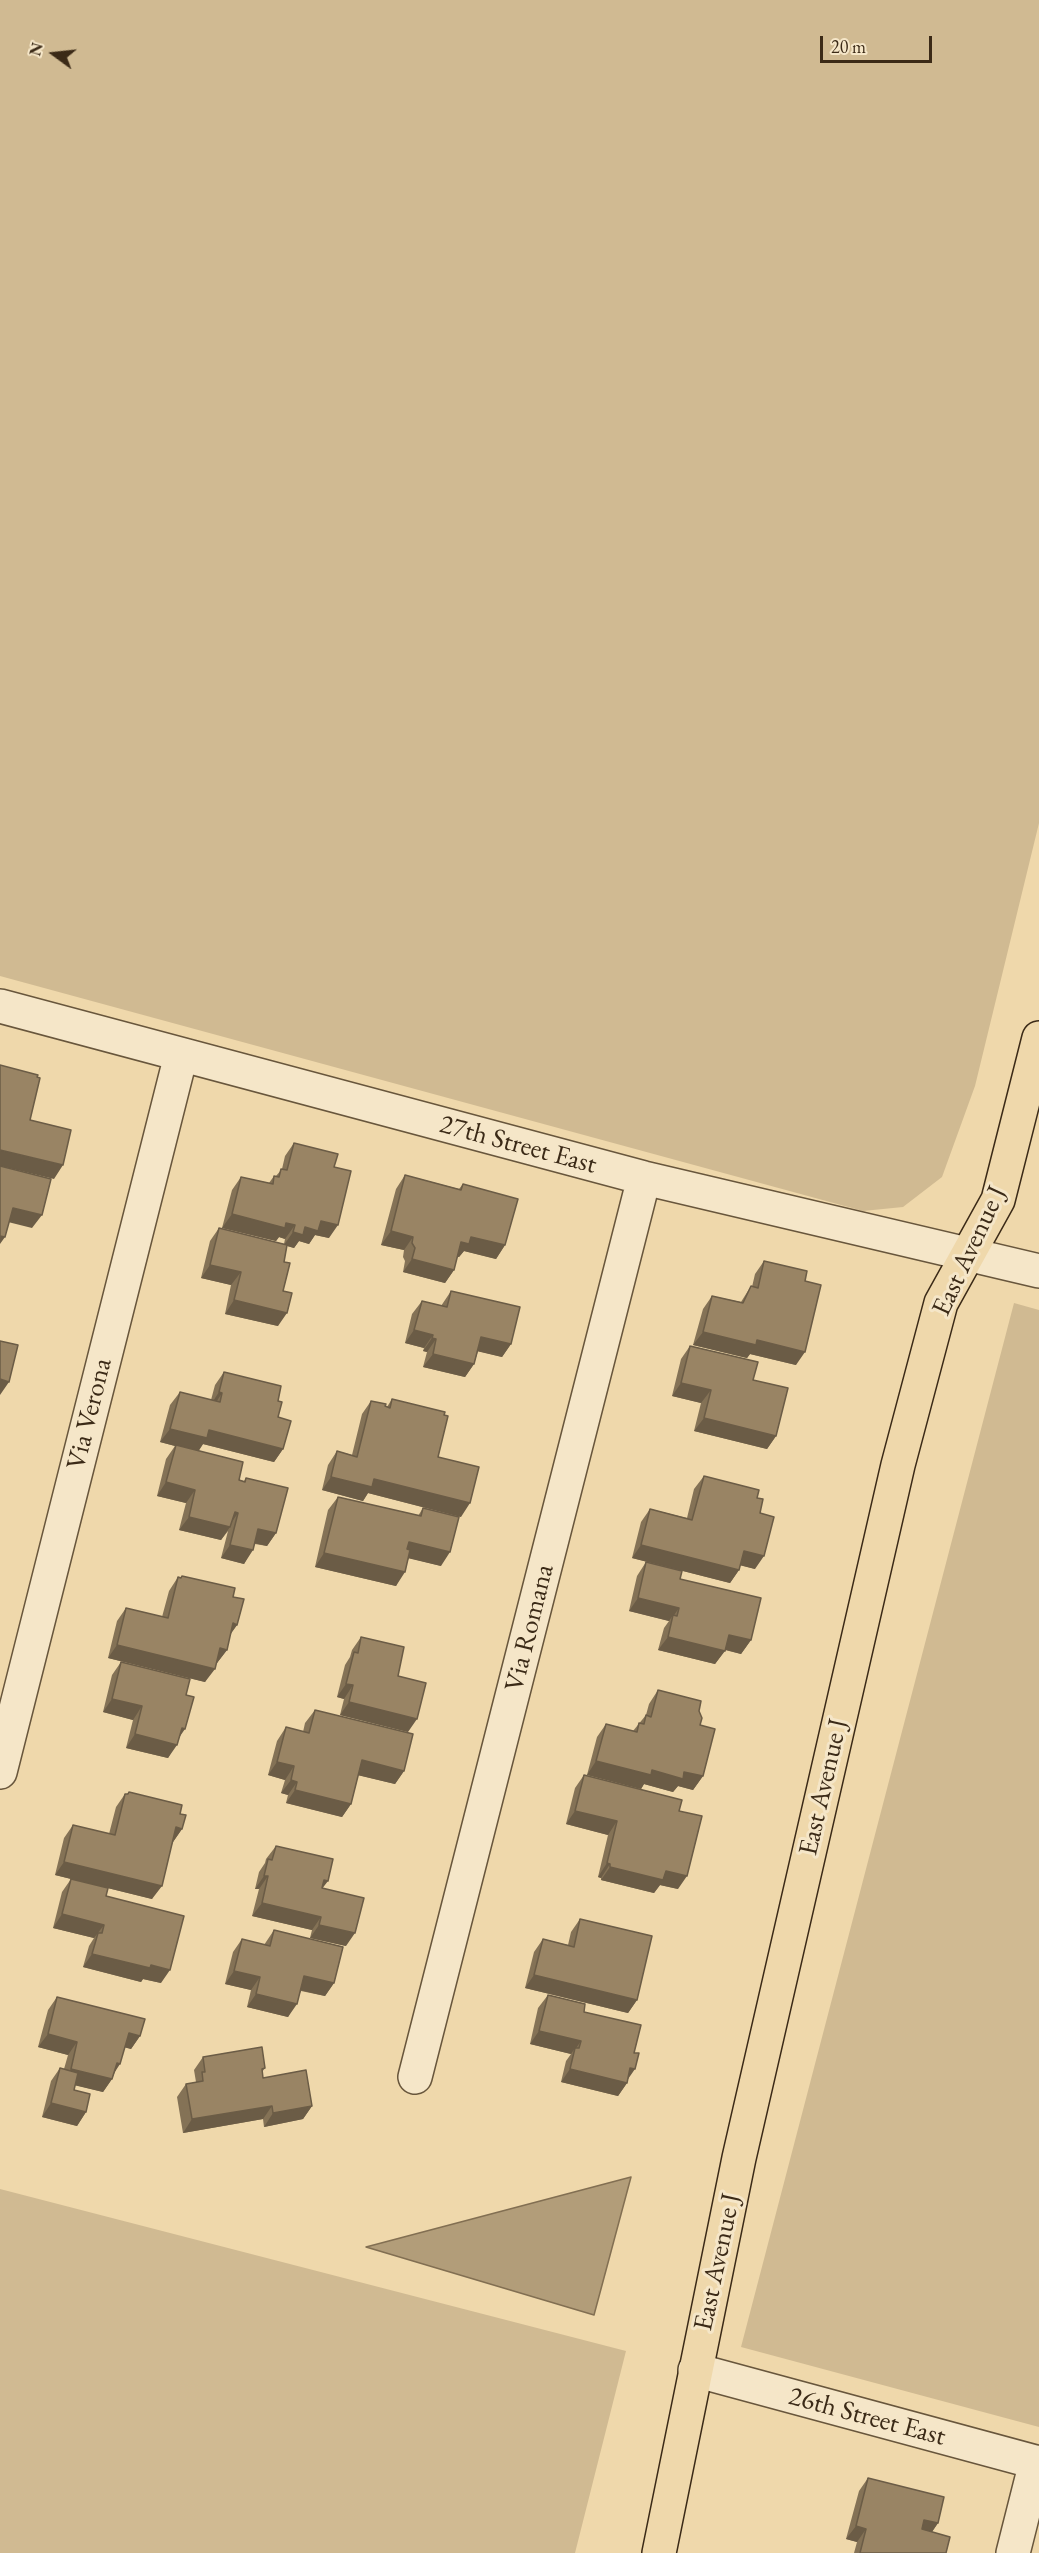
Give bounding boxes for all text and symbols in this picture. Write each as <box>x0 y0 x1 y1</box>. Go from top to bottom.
north arrow <box>24 24 84 84</box>
scale bar <box>823 24 936 62</box>
text: 20 m <box>831 35 866 58</box>
text: N <box>24 40 48 58</box>
street label: 27th Street East <box>436 1109 600 1181</box>
street label: East Avenue J <box>926 1181 1014 1321</box>
street label: Via Verona <box>61 1355 119 1473</box>
street label: Via Romana <box>499 1561 561 1695</box>
street label: East Avenue J <box>792 1715 856 1859</box>
street label: East Avenue J <box>688 2190 748 2334</box>
street label: 26th Street East <box>785 2381 949 2453</box>

